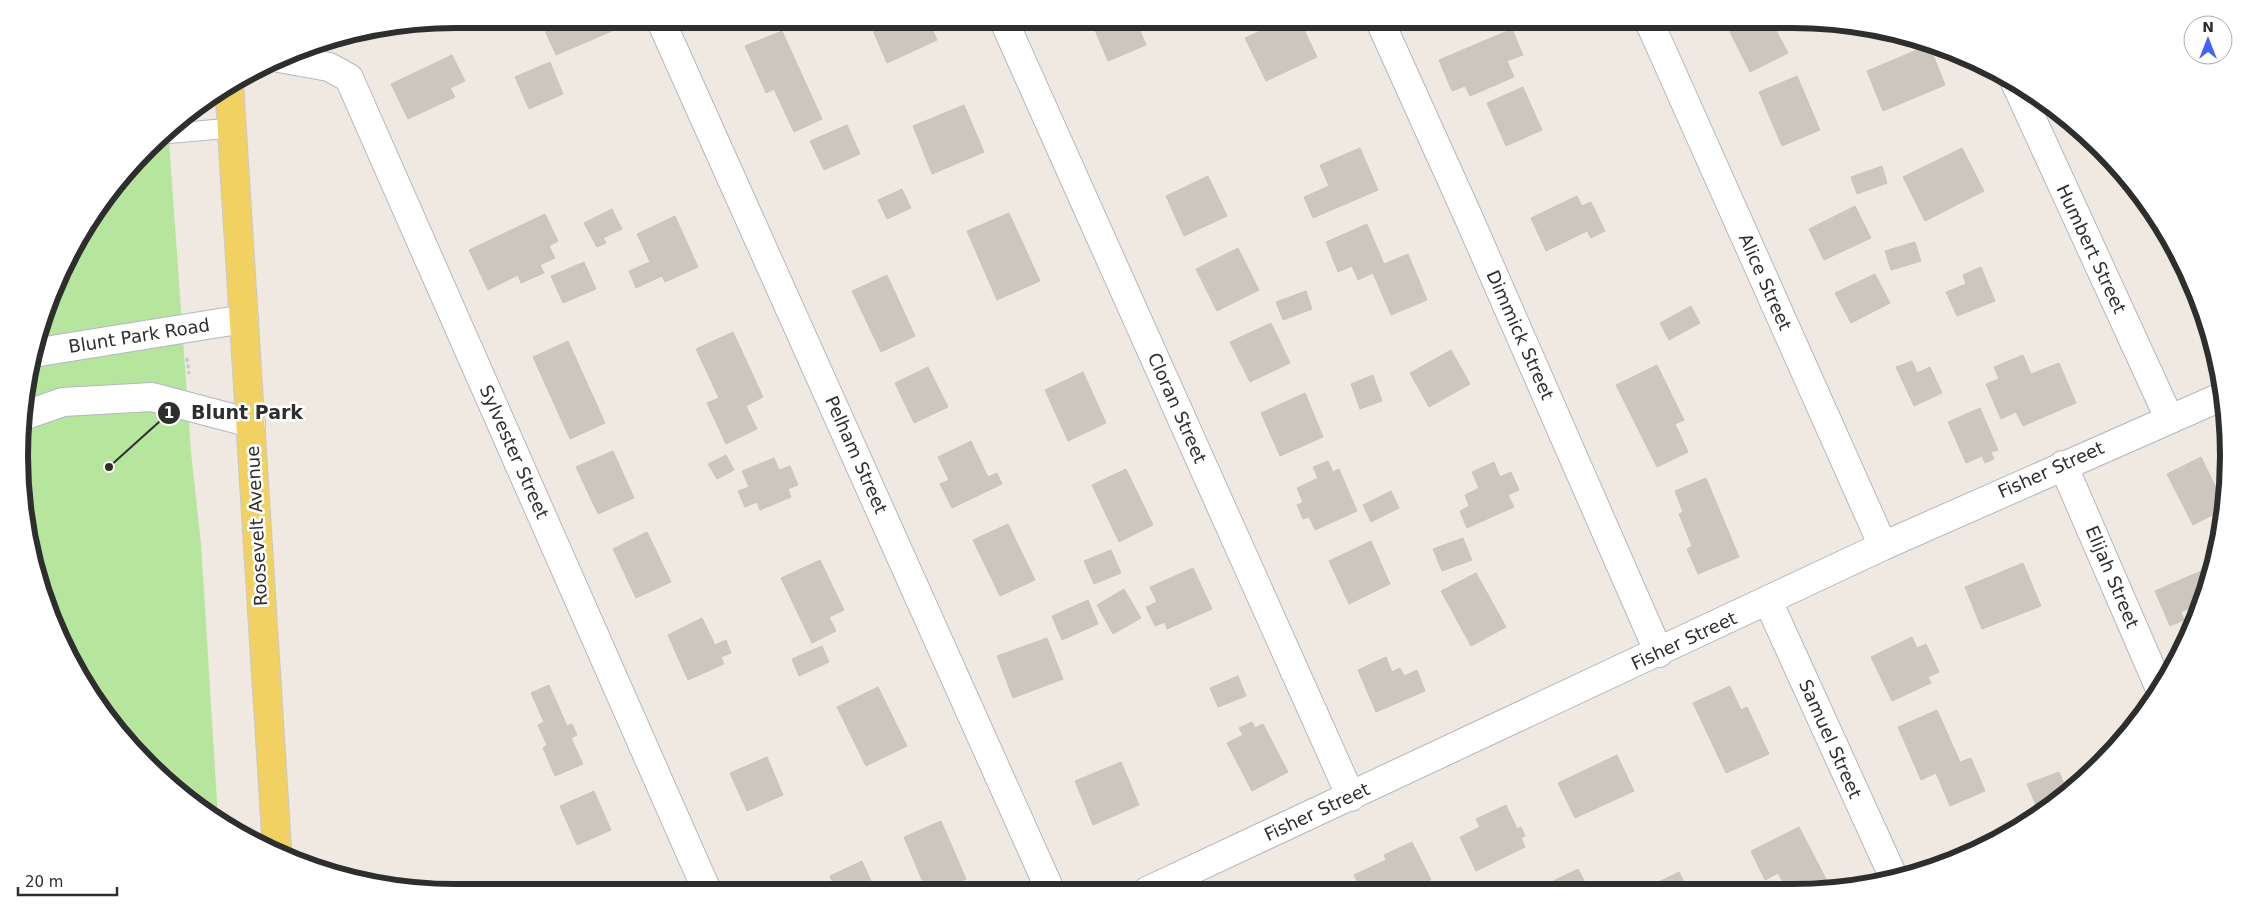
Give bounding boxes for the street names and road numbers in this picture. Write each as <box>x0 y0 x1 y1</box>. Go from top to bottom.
street label: Humbert Street <box>2052 181 2131 317</box>
street label: Alice Street <box>1735 230 1796 333</box>
street label: Dimmick Street <box>1482 267 1558 403</box>
street label: Blunt Park Road <box>67 314 211 357</box>
street label: Cloran Street <box>1144 349 1211 466</box>
street label: Sylvester Street <box>476 382 553 522</box>
street label: Pelham Street <box>821 393 892 517</box>
street label: Fisher Street <box>1995 437 2107 502</box>
street label: Roosevelt Avenue <box>242 445 271 607</box>
street label: Elijah Street <box>2081 522 2143 631</box>
street label: Fisher Street <box>1628 607 1740 674</box>
street label: Samuel Street <box>1795 676 1866 801</box>
street label: Fisher Street <box>1261 778 1373 845</box>

